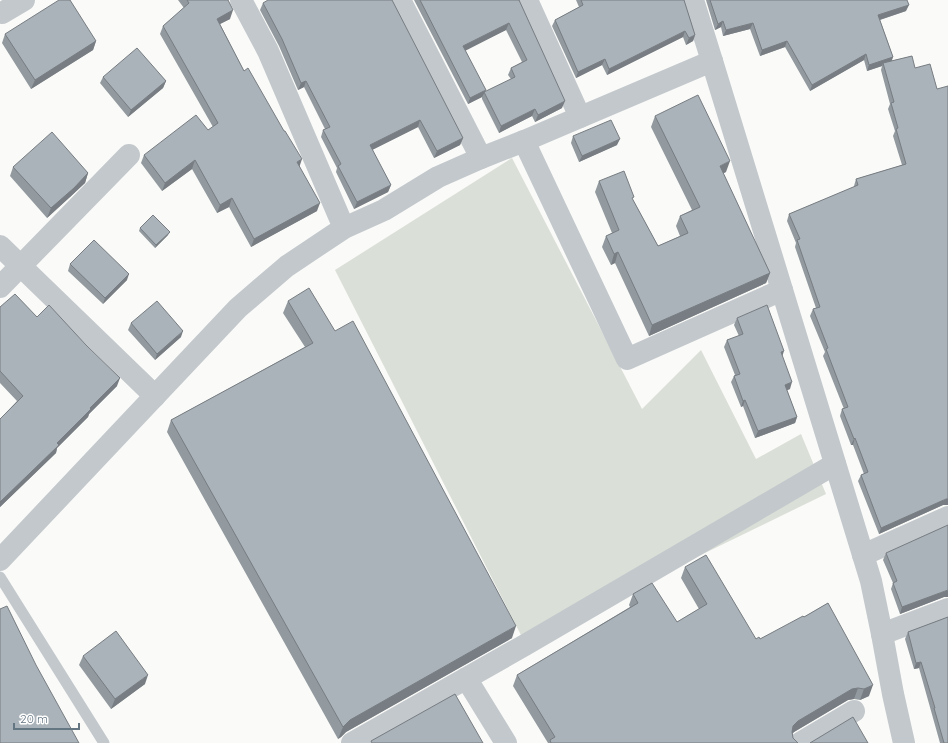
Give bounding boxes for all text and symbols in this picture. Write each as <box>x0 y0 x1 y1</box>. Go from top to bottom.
scale bar <box>14 705 79 731</box>
text: 20 m <box>20 711 48 726</box>

